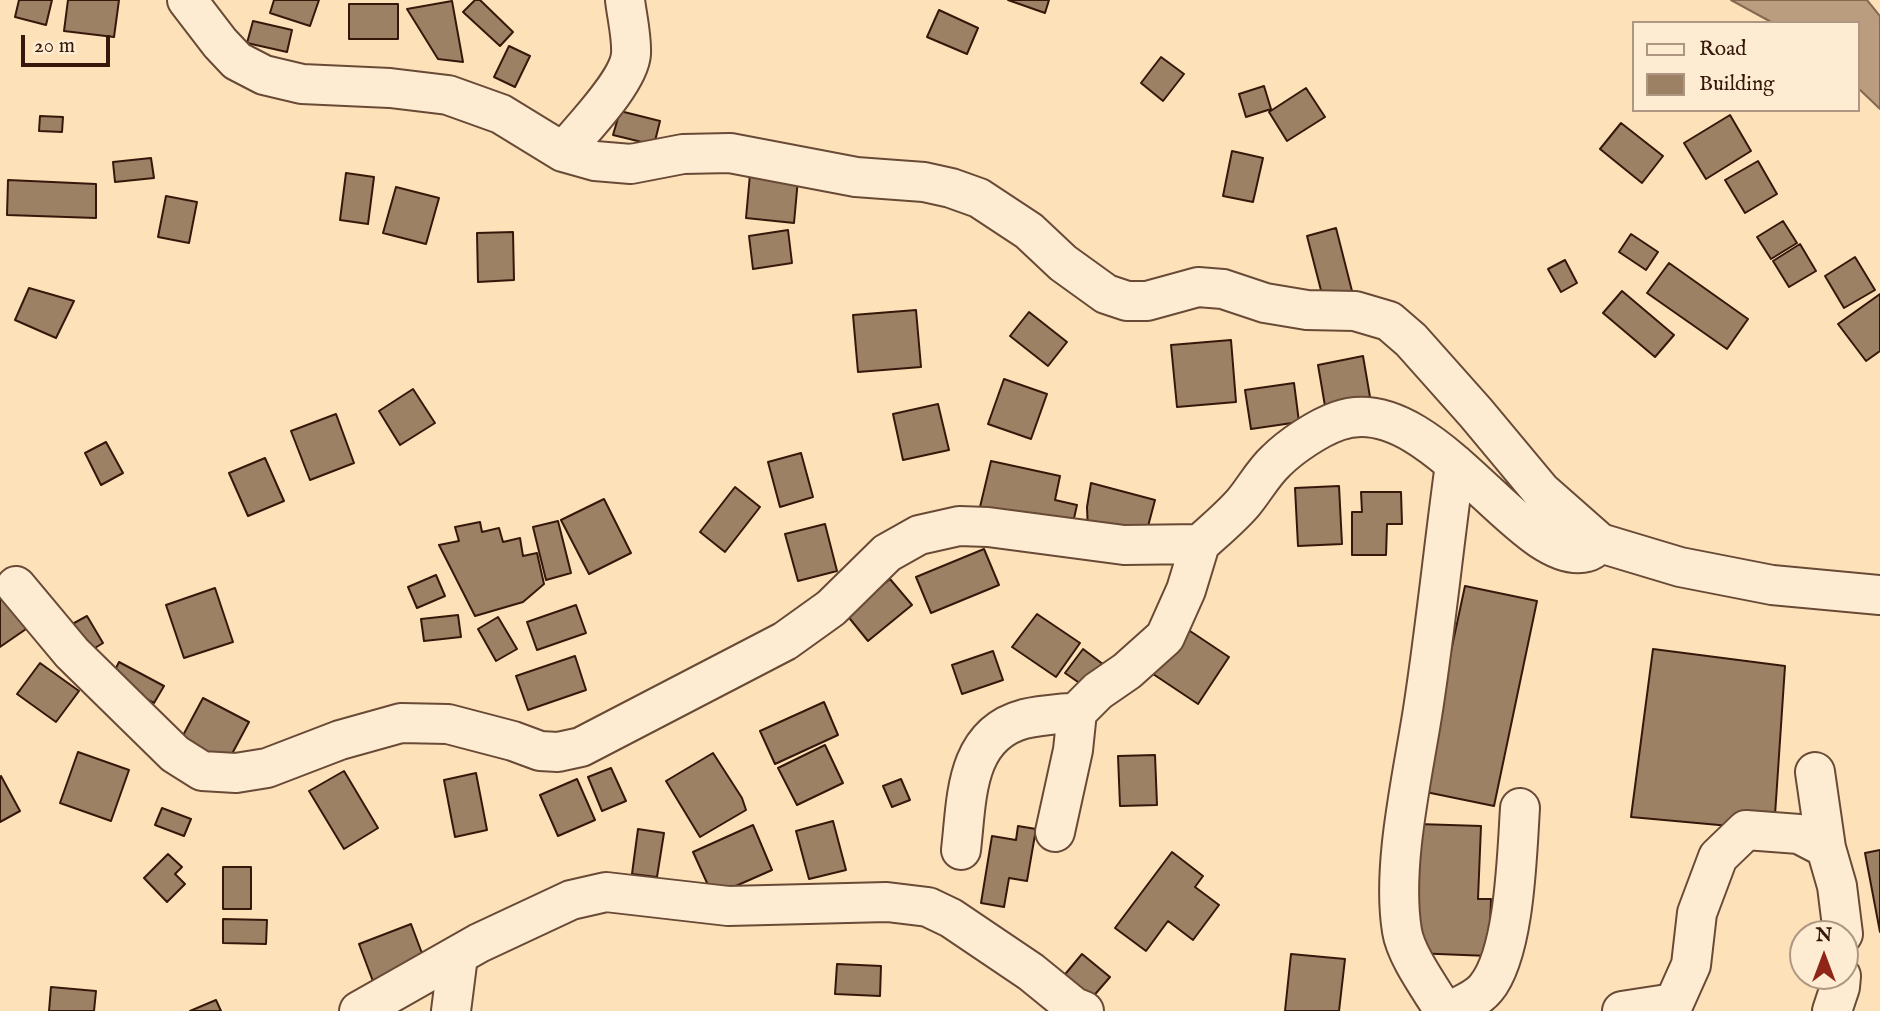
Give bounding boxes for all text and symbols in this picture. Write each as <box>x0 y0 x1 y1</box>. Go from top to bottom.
scale bar <box>24 21 114 65</box>
legend <box>1632 21 1859 112</box>
text: 20 m <box>34 33 75 60</box>
text: Road <box>1699 36 1746 63</box>
text: Building <box>1699 71 1774 98</box>
north arrow <box>1789 920 1859 990</box>
text: N <box>1816 924 1832 948</box>

